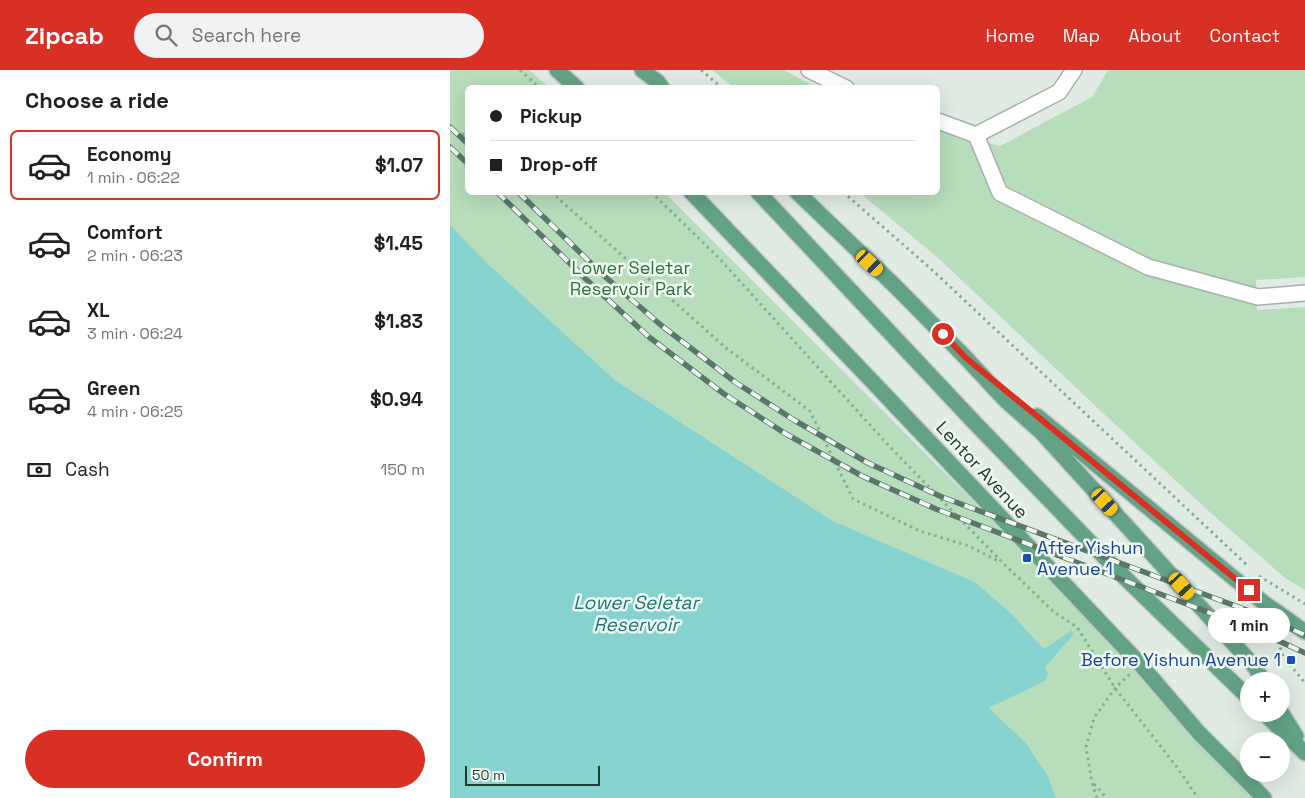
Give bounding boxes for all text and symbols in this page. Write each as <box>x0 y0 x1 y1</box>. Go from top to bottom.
search box <box>134 13 484 58</box>
text: Zipcab <box>25 20 104 51</box>
icon: search <box>152 21 180 49</box>
text: Search here <box>192 23 301 48</box>
text: Home <box>986 24 1035 47</box>
text: Map <box>1063 24 1100 47</box>
text: About <box>1128 24 1182 47</box>
text: Contact <box>1210 24 1280 47</box>
text: Choose a ride <box>25 86 169 114</box>
text: Pickup <box>520 104 582 129</box>
text: Economy <box>87 142 171 167</box>
icon: car <box>27 143 72 188</box>
text: Drop-off <box>520 152 598 177</box>
text: $1.07 <box>375 153 423 178</box>
text: 1 min · 06:22 <box>87 167 180 188</box>
text: Comfort <box>87 220 163 245</box>
icon: car <box>27 221 72 266</box>
text: $1.45 <box>374 231 423 256</box>
text: 2 min · 06:23 <box>87 245 183 266</box>
car <box>853 247 886 279</box>
park label: Lower Seletar Reservoir Park <box>570 256 693 300</box>
text: XL <box>87 298 110 323</box>
icon: car <box>27 299 72 344</box>
text: $1.83 <box>374 309 423 334</box>
text: 3 min · 06:24 <box>87 323 183 344</box>
route start <box>932 323 954 345</box>
text: Green <box>87 376 140 401</box>
icon: car <box>27 377 72 422</box>
text: $0.94 <box>370 387 423 412</box>
text: 4 min · 06:25 <box>87 401 183 422</box>
street label: Lentor Avenue <box>931 416 1033 523</box>
icon: cash <box>25 456 53 484</box>
text: Cash <box>65 457 110 482</box>
text: 150 m <box>381 459 425 480</box>
car <box>1089 486 1120 518</box>
place label: After Yishun Avenue 1 <box>1037 536 1143 580</box>
marker: After Yishun Avenue 1 <box>1021 552 1033 564</box>
car <box>1166 570 1197 602</box>
route end <box>1238 579 1260 601</box>
water label: Lower Seletar Reservoir <box>573 590 701 637</box>
callout: 1 min <box>1208 608 1290 642</box>
text: 1 min <box>1229 615 1269 636</box>
place label: Before Yishun Avenue 1 <box>1081 648 1281 671</box>
marker: Before Yishun Avenue 1 <box>1285 654 1297 666</box>
map controls <box>1240 672 1290 782</box>
button: + <box>1240 672 1290 722</box>
button: Confirm <box>25 730 425 788</box>
button: − <box>1240 732 1290 782</box>
scale bar <box>465 763 600 786</box>
text: 50 m <box>472 766 505 784</box>

